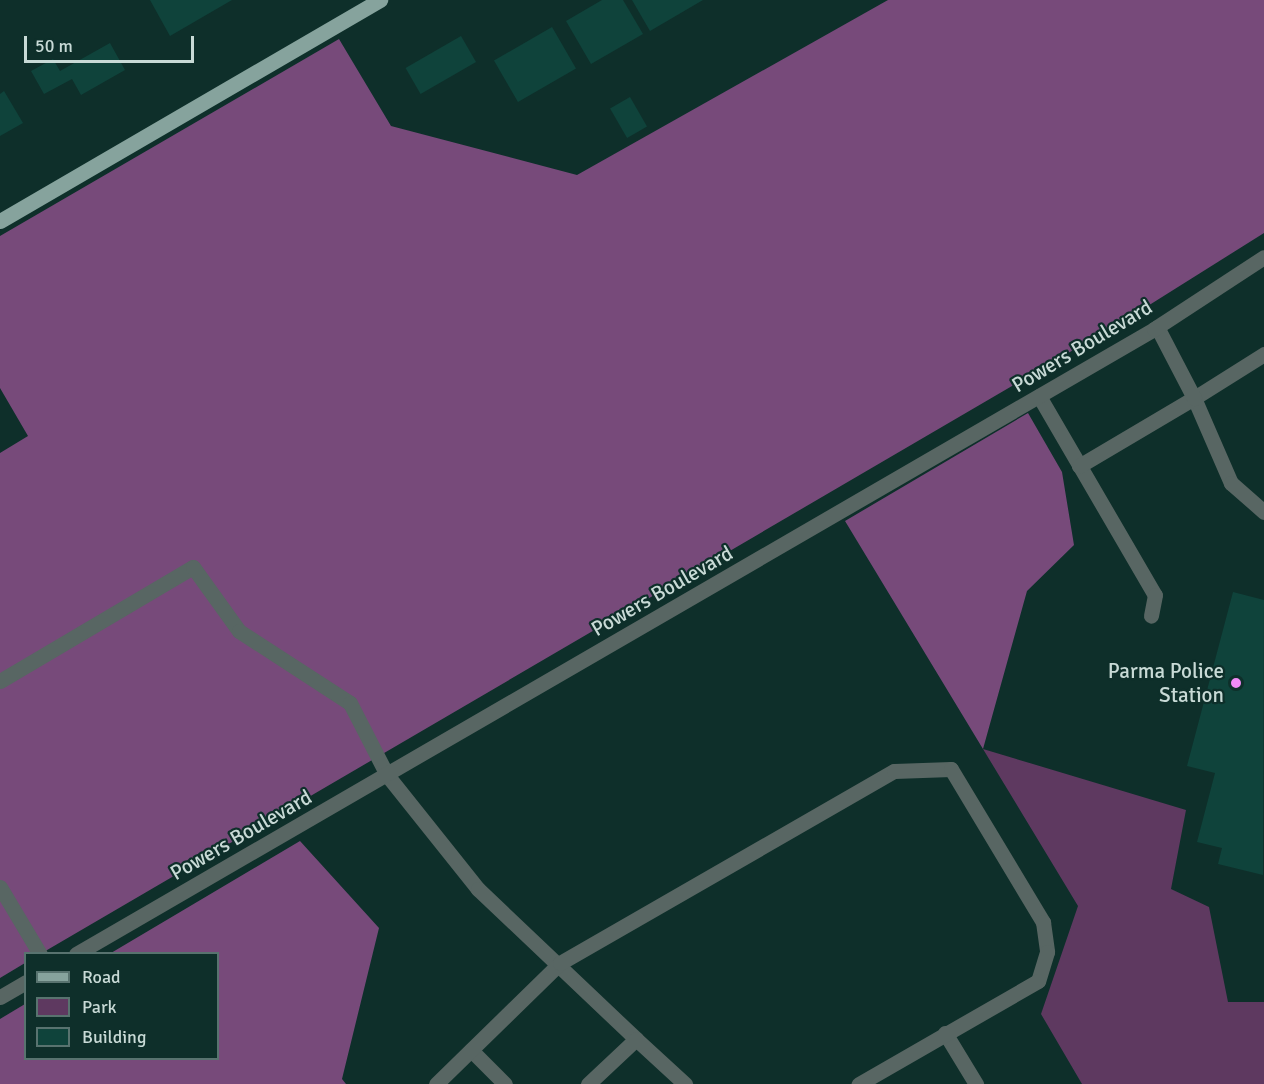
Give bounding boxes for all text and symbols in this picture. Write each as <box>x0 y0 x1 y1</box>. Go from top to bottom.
scale bar <box>27 24 196 62</box>
text: 50 m <box>35 35 73 57</box>
street label: Powers Boulevard <box>1007 294 1157 398</box>
street label: Powers Boulevard <box>587 540 737 642</box>
place label: Parma Police Station <box>1108 658 1224 708</box>
marker: Parma Police Station <box>1229 676 1243 690</box>
street label: Powers Boulevard <box>166 784 316 886</box>
legend <box>24 952 219 1060</box>
text: Road <box>82 966 121 988</box>
text: Park <box>82 996 117 1018</box>
text: Building <box>82 1026 146 1048</box>

